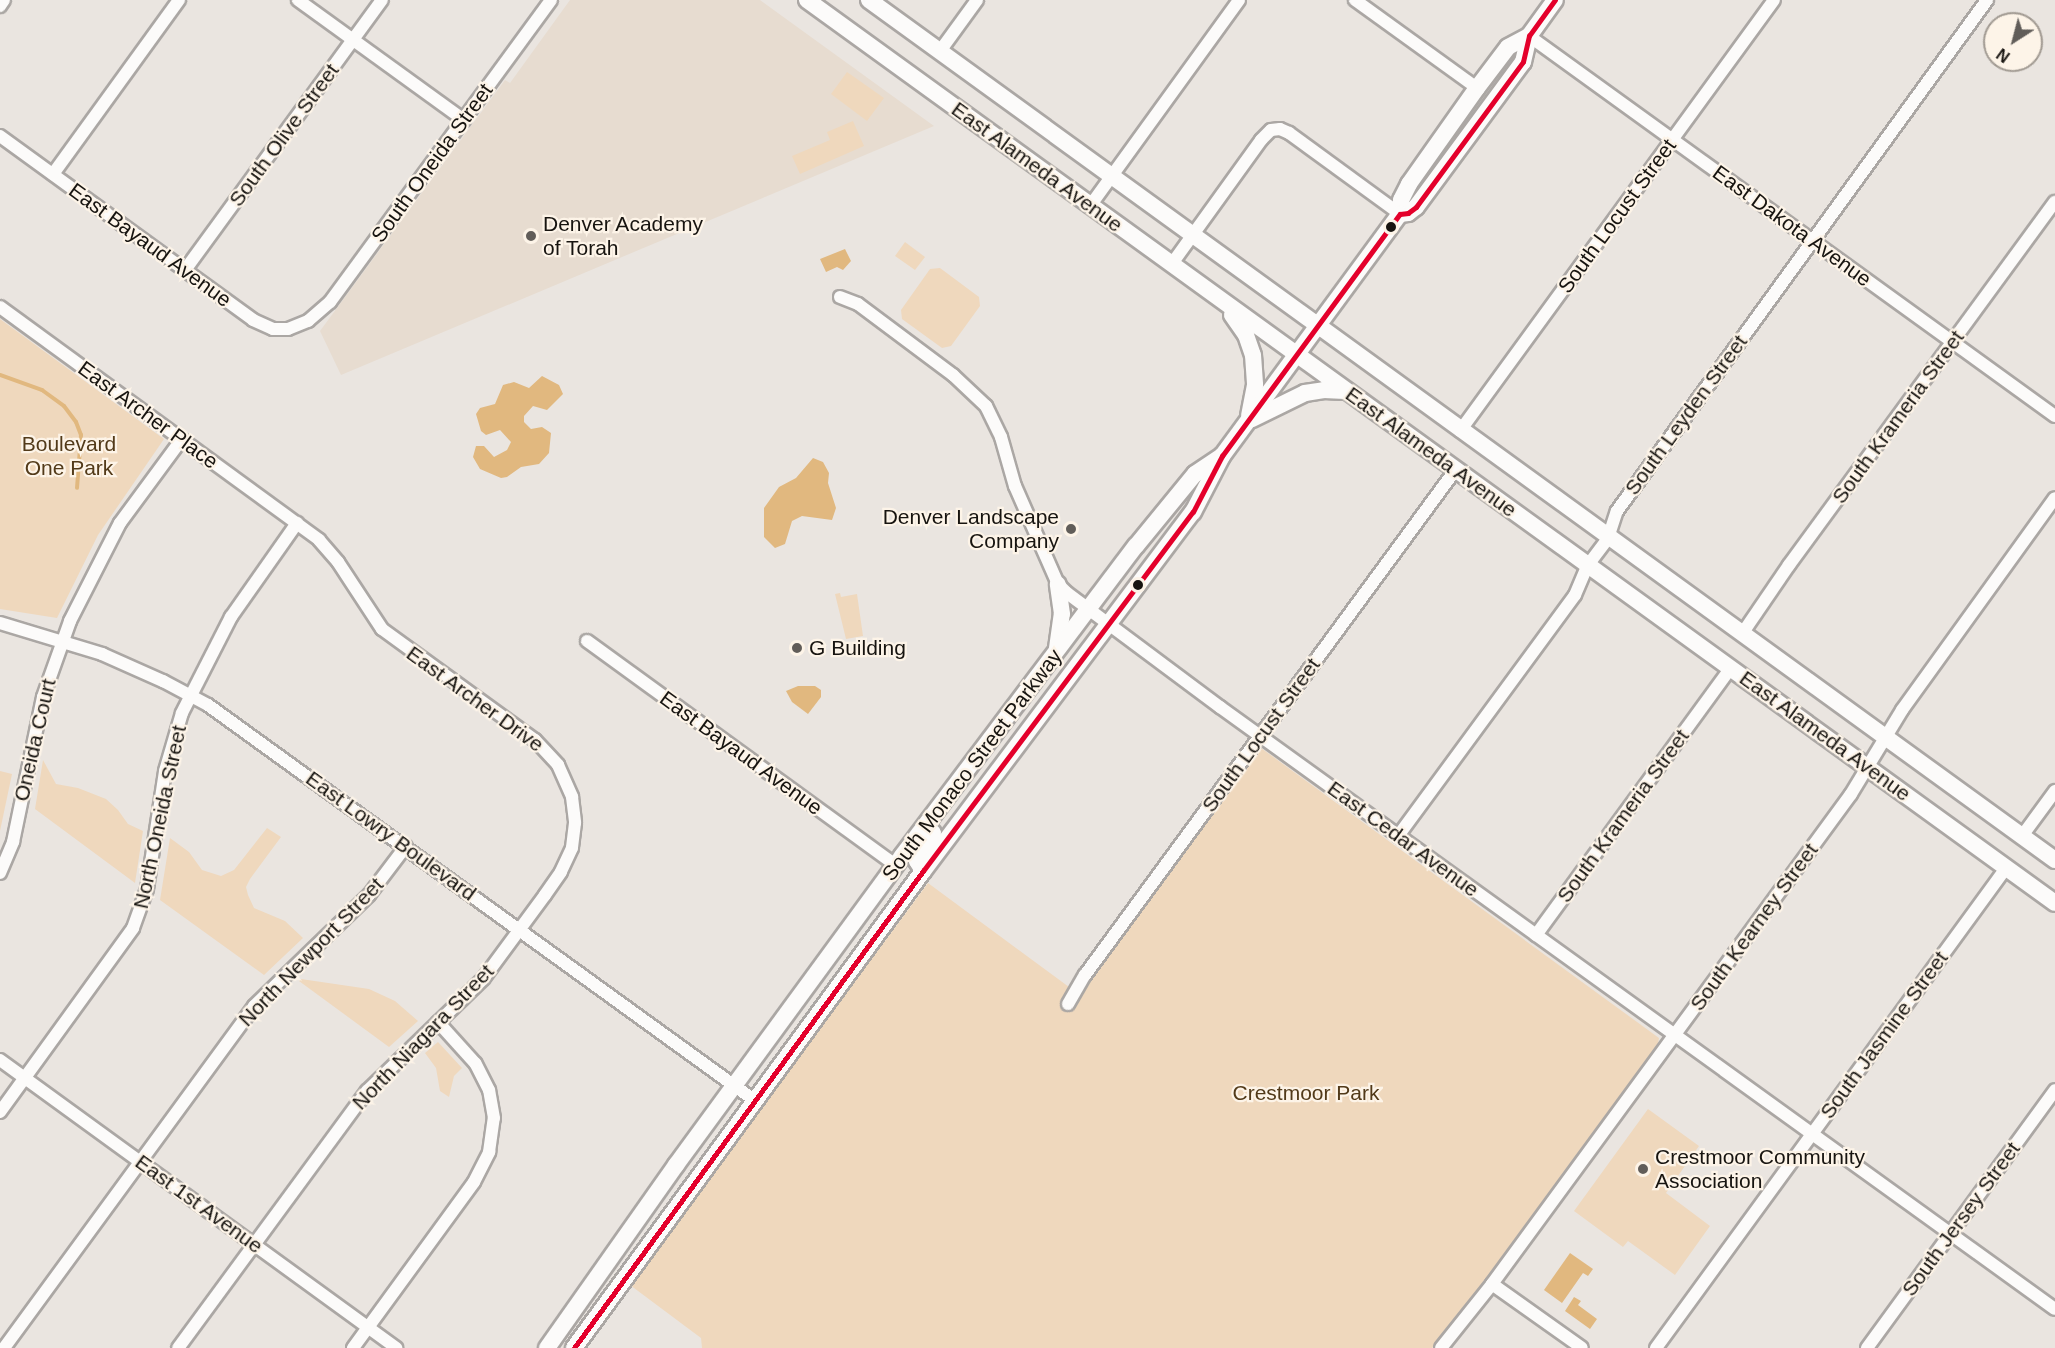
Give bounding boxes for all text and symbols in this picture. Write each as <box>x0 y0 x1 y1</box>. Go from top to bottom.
north arrow <box>1983 12 2043 72</box>
text: N <box>1994 45 2013 66</box>
street label: South Olive Street <box>224 59 344 211</box>
street label: South Oneida Street <box>366 79 498 247</box>
street label: East Alameda Avenue <box>946 96 1128 238</box>
street label: South Locust Street <box>1553 134 1681 298</box>
street label: East Dakota Avenue <box>1707 160 1877 292</box>
street label: East Bayaud Avenue <box>63 177 237 313</box>
place label: Denver Academy of Torah <box>543 211 704 261</box>
unlabelled marker <box>1385 221 1397 233</box>
marker: Denver Academy of Torah <box>524 229 538 243</box>
street label: South Krameria Street <box>1827 326 1969 508</box>
street label: South Leyden Street <box>1620 330 1752 500</box>
street label: East Archer Place <box>73 355 223 475</box>
street label: East Alameda Avenue <box>1340 381 1522 523</box>
park label: Boulevard One Park <box>22 431 116 481</box>
place label: Denver Landscape Company <box>883 504 1059 554</box>
marker: Denver Landscape Company <box>1064 522 1078 536</box>
unlabelled marker <box>1132 579 1144 591</box>
place label: G Building <box>809 635 906 661</box>
street label: East Archer Drive <box>401 640 549 758</box>
marker: G Building <box>790 641 804 655</box>
street label: South Monaco Street Parkway <box>877 644 1067 886</box>
street label: South Locust Street <box>1197 653 1325 817</box>
street label: East Alameda Avenue <box>1734 665 1916 807</box>
street label: Oneida Court <box>9 676 61 804</box>
street label: East Bayaud Avenue <box>654 685 828 821</box>
street label: North Oneida Street <box>128 723 192 911</box>
street label: South Krameria Street <box>1552 725 1694 907</box>
street label: East Lowry Boulevard <box>301 766 481 906</box>
street label: East Cedar Avenue <box>1322 775 1484 903</box>
street label: South Kearney Street <box>1685 838 1823 1016</box>
street label: North Newport Street <box>233 872 389 1032</box>
street label: South Jasmine Street <box>1815 946 1953 1124</box>
street label: North Niagara Street <box>347 959 499 1115</box>
park label: Crestmoor Park <box>1232 1080 1380 1106</box>
street label: South Jersey Street <box>1897 1137 2025 1301</box>
place label: Crestmoor Community Association <box>1655 1144 1865 1194</box>
street label: East 1st Avenue <box>130 1149 268 1259</box>
marker: Crestmoor Community Association <box>1636 1162 1650 1176</box>

